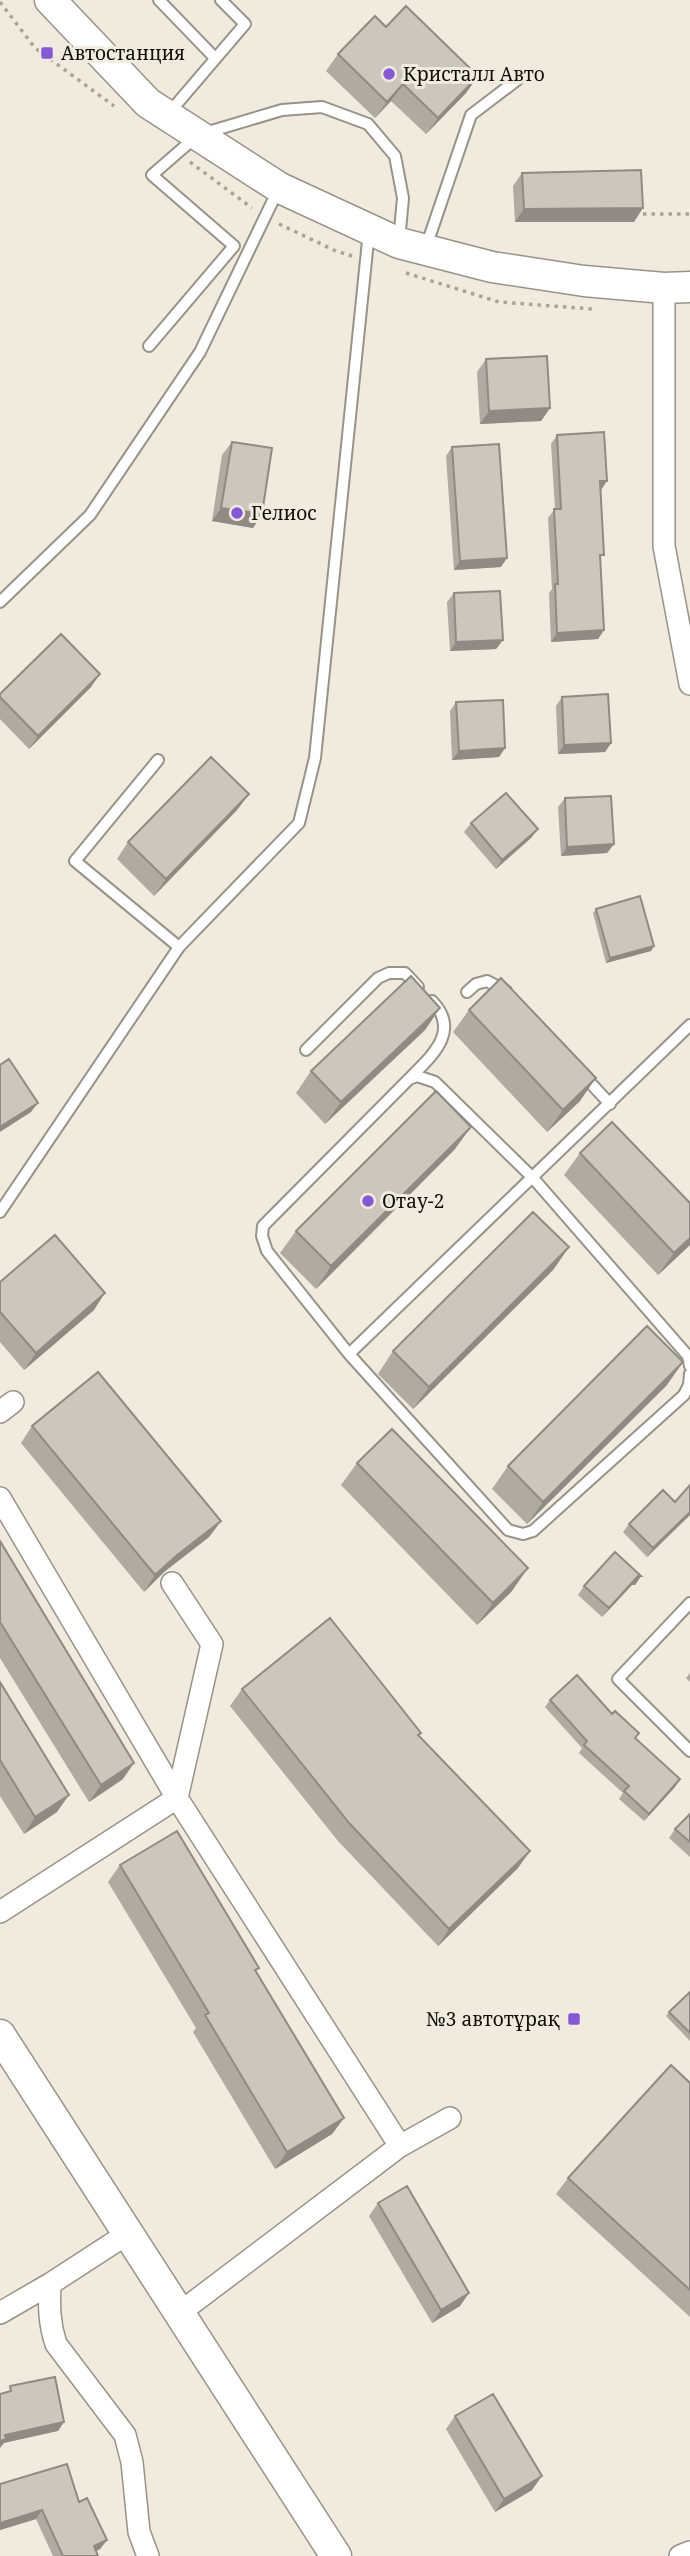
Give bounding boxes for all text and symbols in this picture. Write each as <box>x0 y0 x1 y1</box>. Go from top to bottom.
place label: Автостанция <box>61 40 185 66</box>
marker: Автостанция <box>39 45 55 61</box>
place label: Кристалл Авто <box>403 61 545 87</box>
marker: Кристалл Авто <box>381 66 397 82</box>
place label: Гелиос <box>251 500 317 526</box>
marker: Гелиос <box>229 505 245 521</box>
place label: Отау-2 <box>382 1188 444 1214</box>
marker: Отау-2 <box>360 1193 376 1209</box>
place label: №3 автотұрақ <box>426 2006 560 2032</box>
marker: №3 автотұрақ <box>566 2011 582 2027</box>

